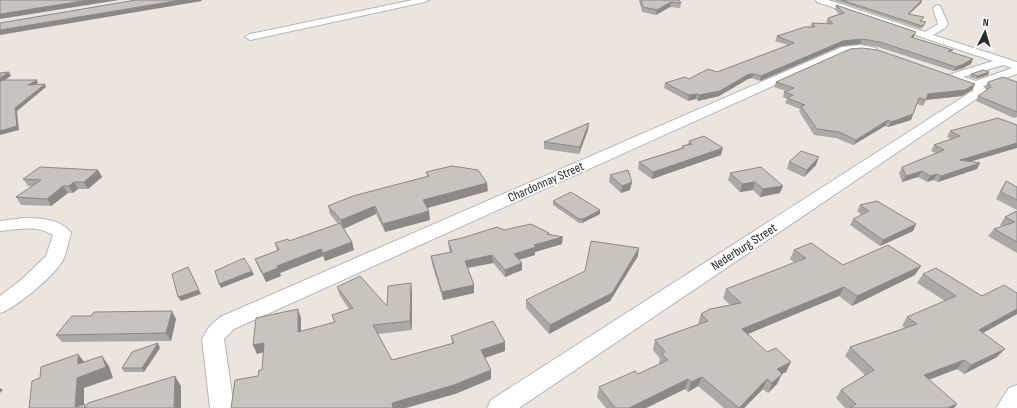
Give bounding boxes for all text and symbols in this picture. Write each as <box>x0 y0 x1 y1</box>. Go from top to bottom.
north arrow <box>965 12 1005 52</box>
text: N <box>982 16 989 29</box>
street label: Chardonnay Street <box>505 158 587 206</box>
street label: Nederburg Street <box>708 220 780 274</box>

